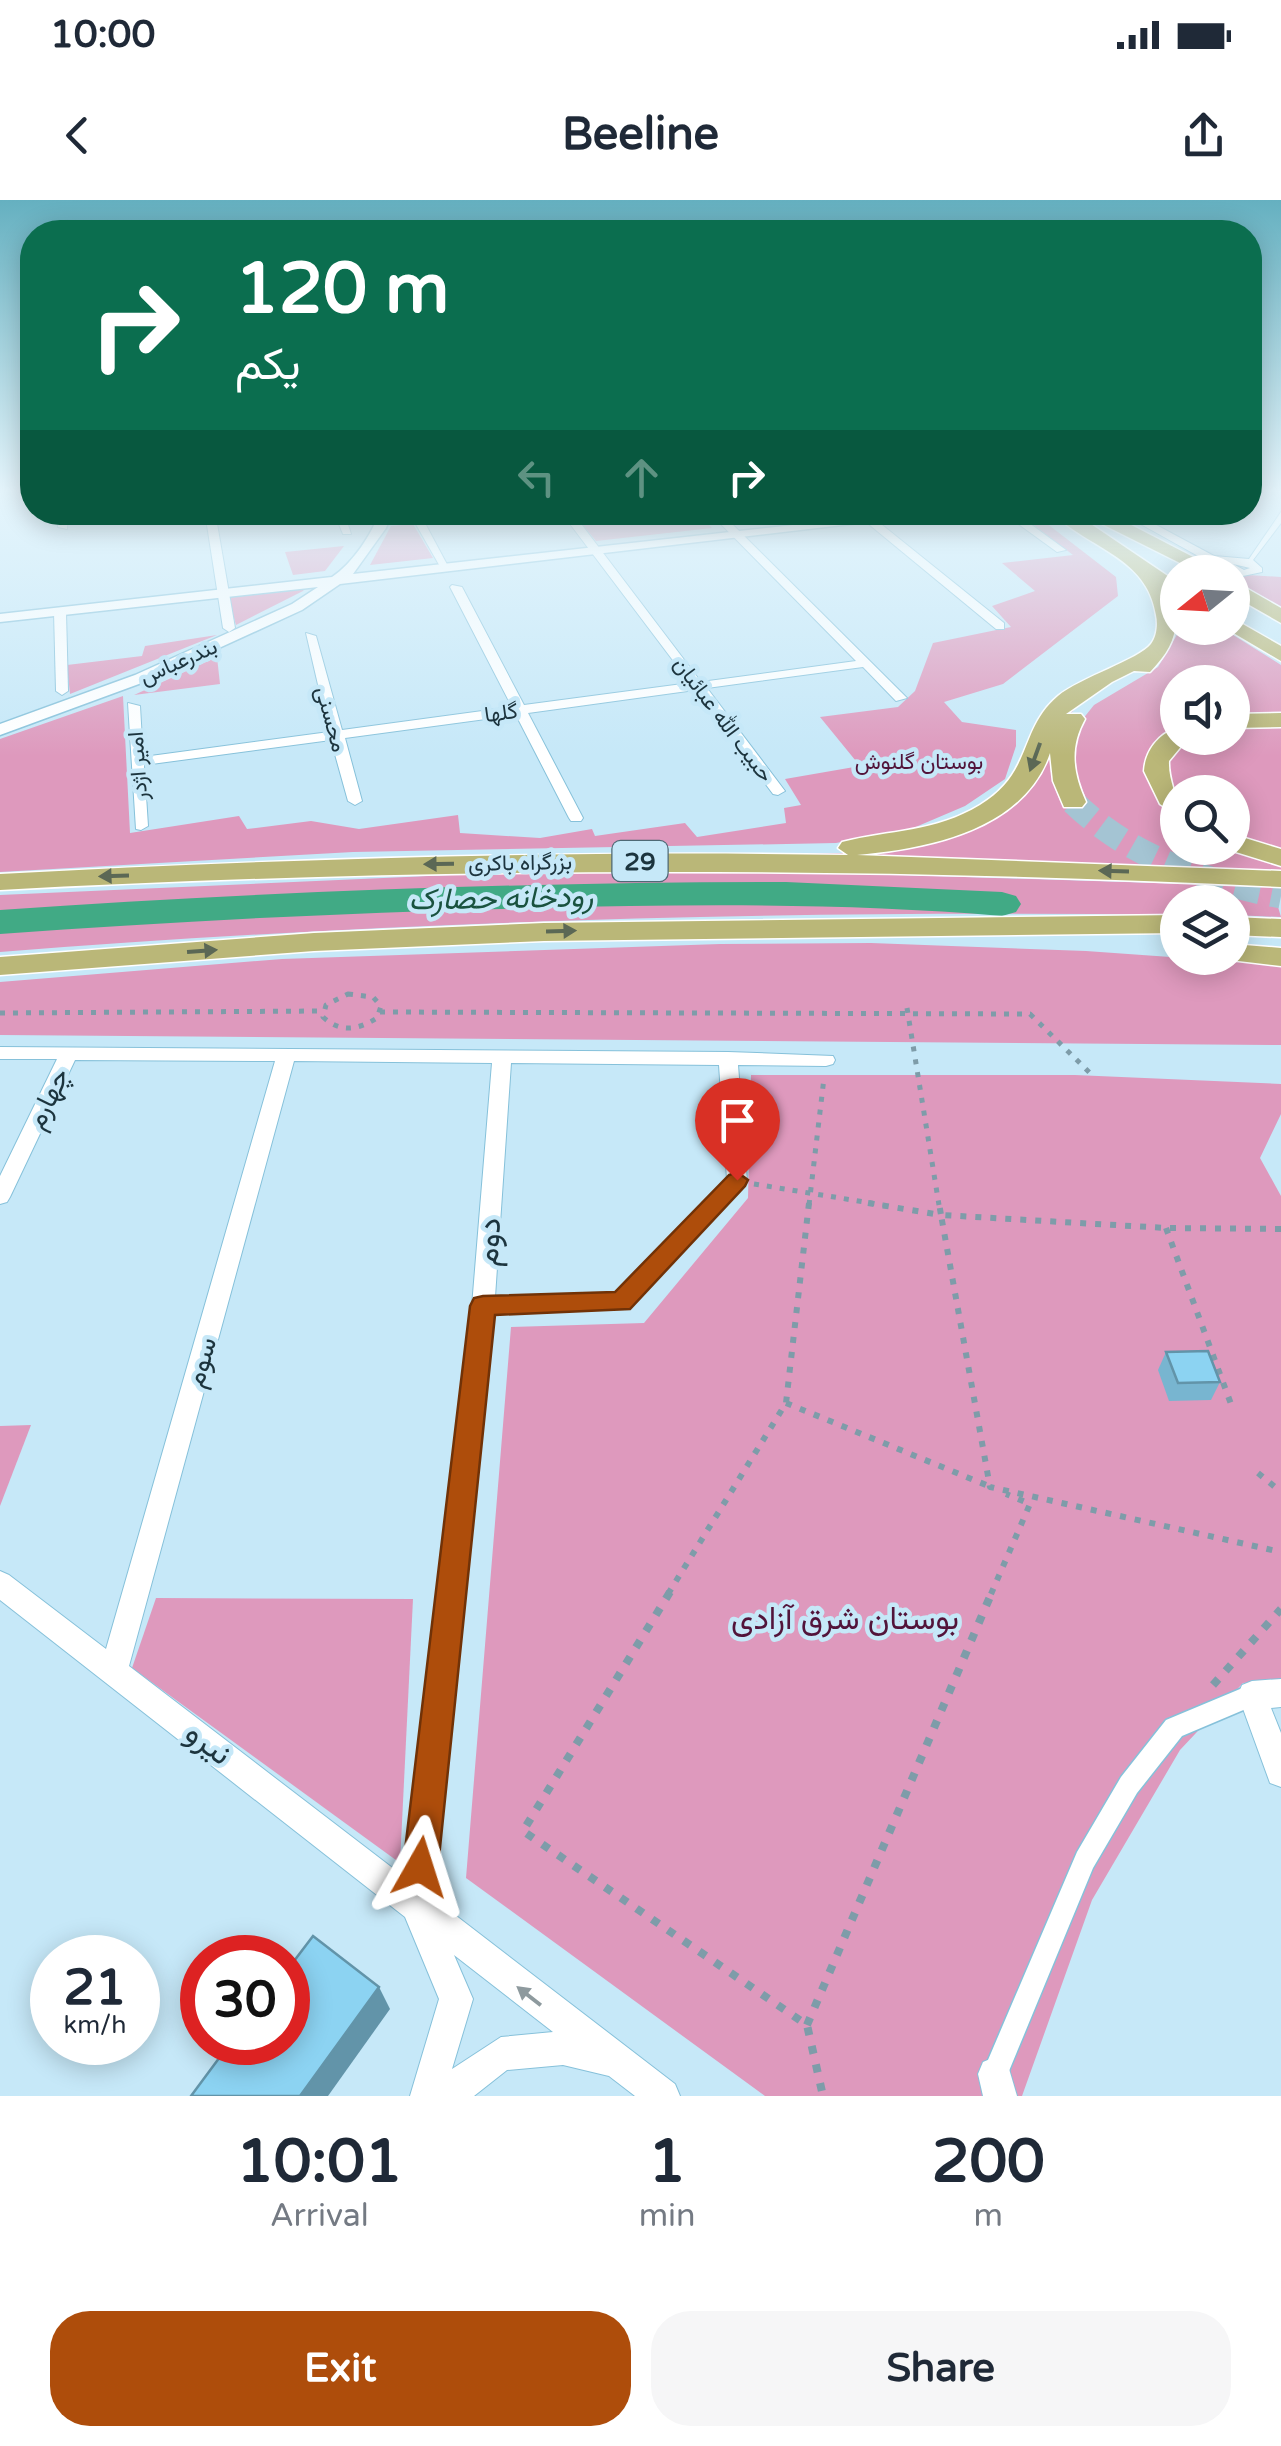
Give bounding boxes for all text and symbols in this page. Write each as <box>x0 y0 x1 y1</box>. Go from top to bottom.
text: 10:00 <box>50 12 155 58</box>
icon: back <box>50 108 105 163</box>
text: Beeline <box>562 108 719 162</box>
icon: share <box>1176 108 1231 163</box>
text: 120 m <box>235 248 449 332</box>
icon: right <box>70 260 200 390</box>
text: یکم <box>235 338 301 392</box>
icon: left <box>509 450 564 505</box>
icon: ahead <box>614 450 669 505</box>
icon: right <box>719 450 774 505</box>
north arrow <box>1160 555 1250 645</box>
map controls <box>1160 555 1250 975</box>
street label: بندرعباس <box>136 633 221 691</box>
street label: حبیب الله عبائیان <box>668 651 780 787</box>
button: sound <box>1160 665 1250 755</box>
street label: محسنی <box>310 684 352 755</box>
street label: گلها <box>483 698 520 728</box>
street label: امیر اژدر <box>123 731 153 802</box>
one-way arrow <box>1027 742 1042 772</box>
park label: بوستان گلنوش <box>855 749 983 775</box>
button: search <box>1160 775 1250 865</box>
road number: 29 <box>612 841 668 881</box>
street label: بزرگراه باکری <box>468 849 572 877</box>
one-way arrow <box>422 856 454 872</box>
one-way arrow <box>1097 863 1129 879</box>
one-way arrow <box>98 868 130 884</box>
water label: رودخانه حصارک <box>408 878 594 919</box>
button: layers <box>1160 885 1250 975</box>
one-way arrow <box>546 923 578 939</box>
one-way arrow <box>186 942 218 958</box>
street label: چهارم <box>19 1062 78 1135</box>
pin <box>695 1078 780 1181</box>
icon: arrive <box>710 1093 765 1148</box>
street label: دوم <box>468 1217 511 1268</box>
street label: سوم <box>178 1333 225 1392</box>
park label: بوستان شرق آزادی <box>731 1600 959 1638</box>
street label: نیرو <box>178 1714 239 1774</box>
position arrow <box>368 1815 472 1919</box>
speed limit sign: 30 <box>180 1935 310 2065</box>
text: 21 <box>64 1958 126 2018</box>
one-way arrow <box>516 1986 542 2007</box>
text: km/h <box>64 2010 126 2040</box>
text: 10:01 <box>236 2126 403 2198</box>
text: 1 <box>648 2126 686 2198</box>
text: 200 <box>932 2126 1045 2198</box>
text: Arrival <box>270 2197 369 2235</box>
text: min <box>639 2197 696 2235</box>
text: m <box>974 2197 1003 2235</box>
button: Exit <box>50 2311 631 2426</box>
button: Share <box>651 2311 1231 2426</box>

